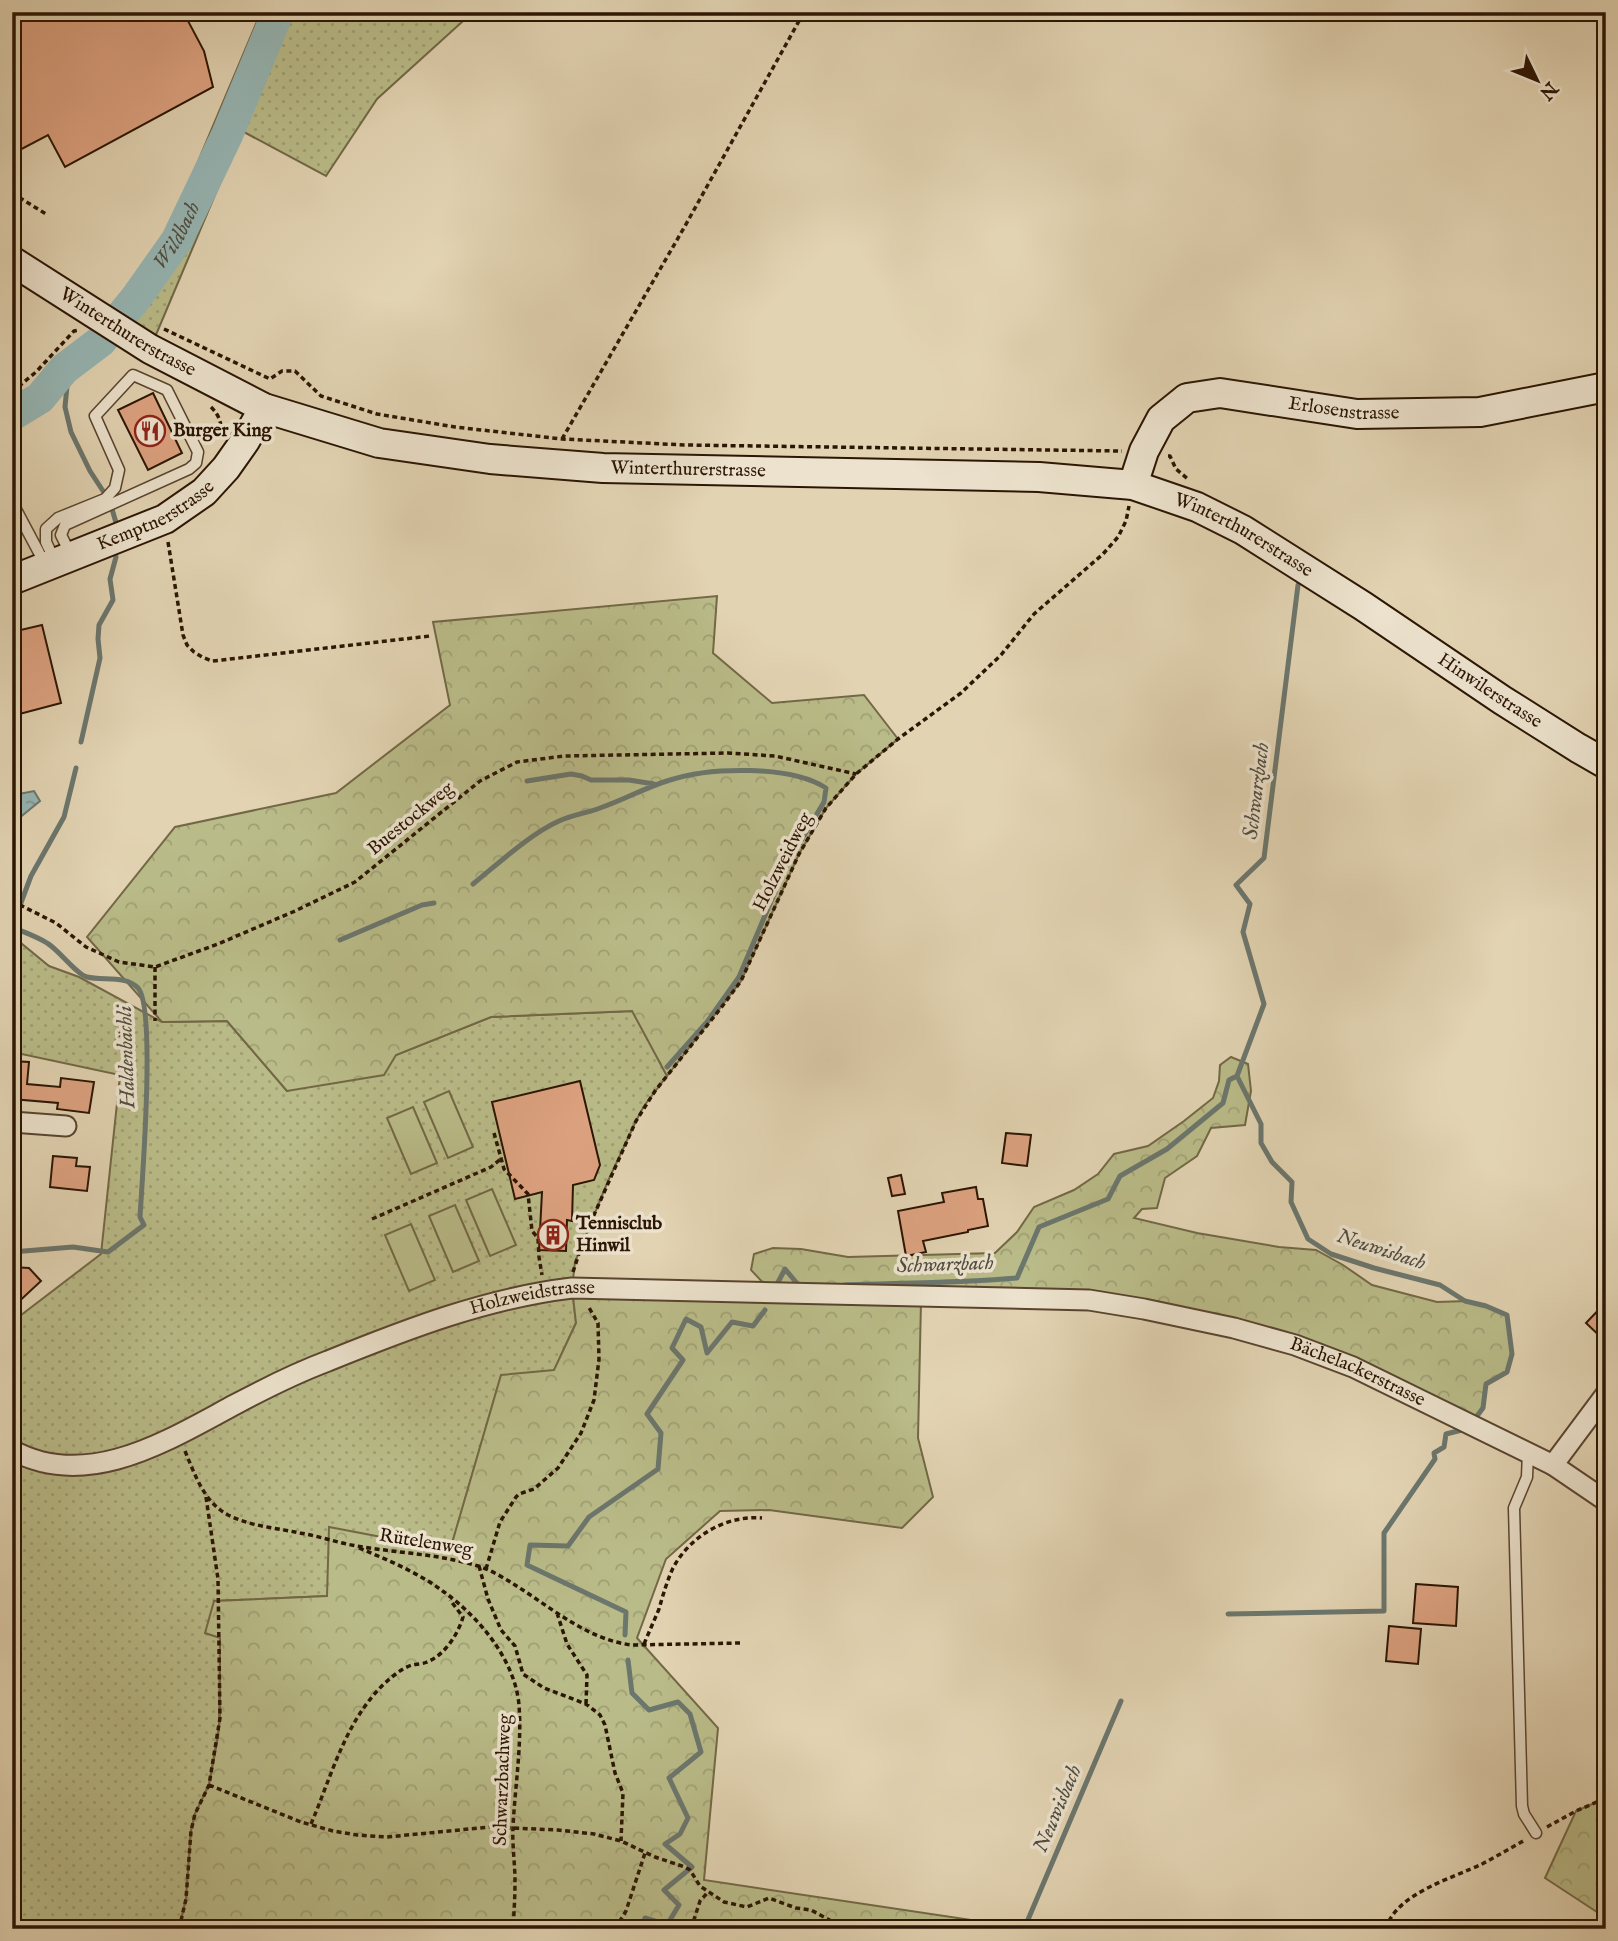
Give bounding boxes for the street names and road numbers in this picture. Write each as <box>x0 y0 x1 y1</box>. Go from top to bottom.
street label: Winterthurerstrasse <box>55 282 200 383</box>
street label: Erlosenstrasse <box>1287 392 1400 426</box>
street label: Winterthurerstrasse <box>610 456 766 483</box>
street label: Kemptnerstrasse <box>94 476 220 557</box>
street label: Winterthurerstrasse <box>1171 488 1317 583</box>
street label: Hinwilerstrasse <box>1433 648 1547 734</box>
street label: Buestockweg <box>363 776 460 861</box>
street label: Holzweidweg <box>748 808 818 915</box>
street label: Holzweidstrasse <box>467 1276 595 1321</box>
street label: Bächelackerstrasse <box>1286 1332 1429 1413</box>
street label: Rütelenweg <box>377 1524 475 1562</box>
street label: Schwarzbachweg <box>489 1713 517 1846</box>

